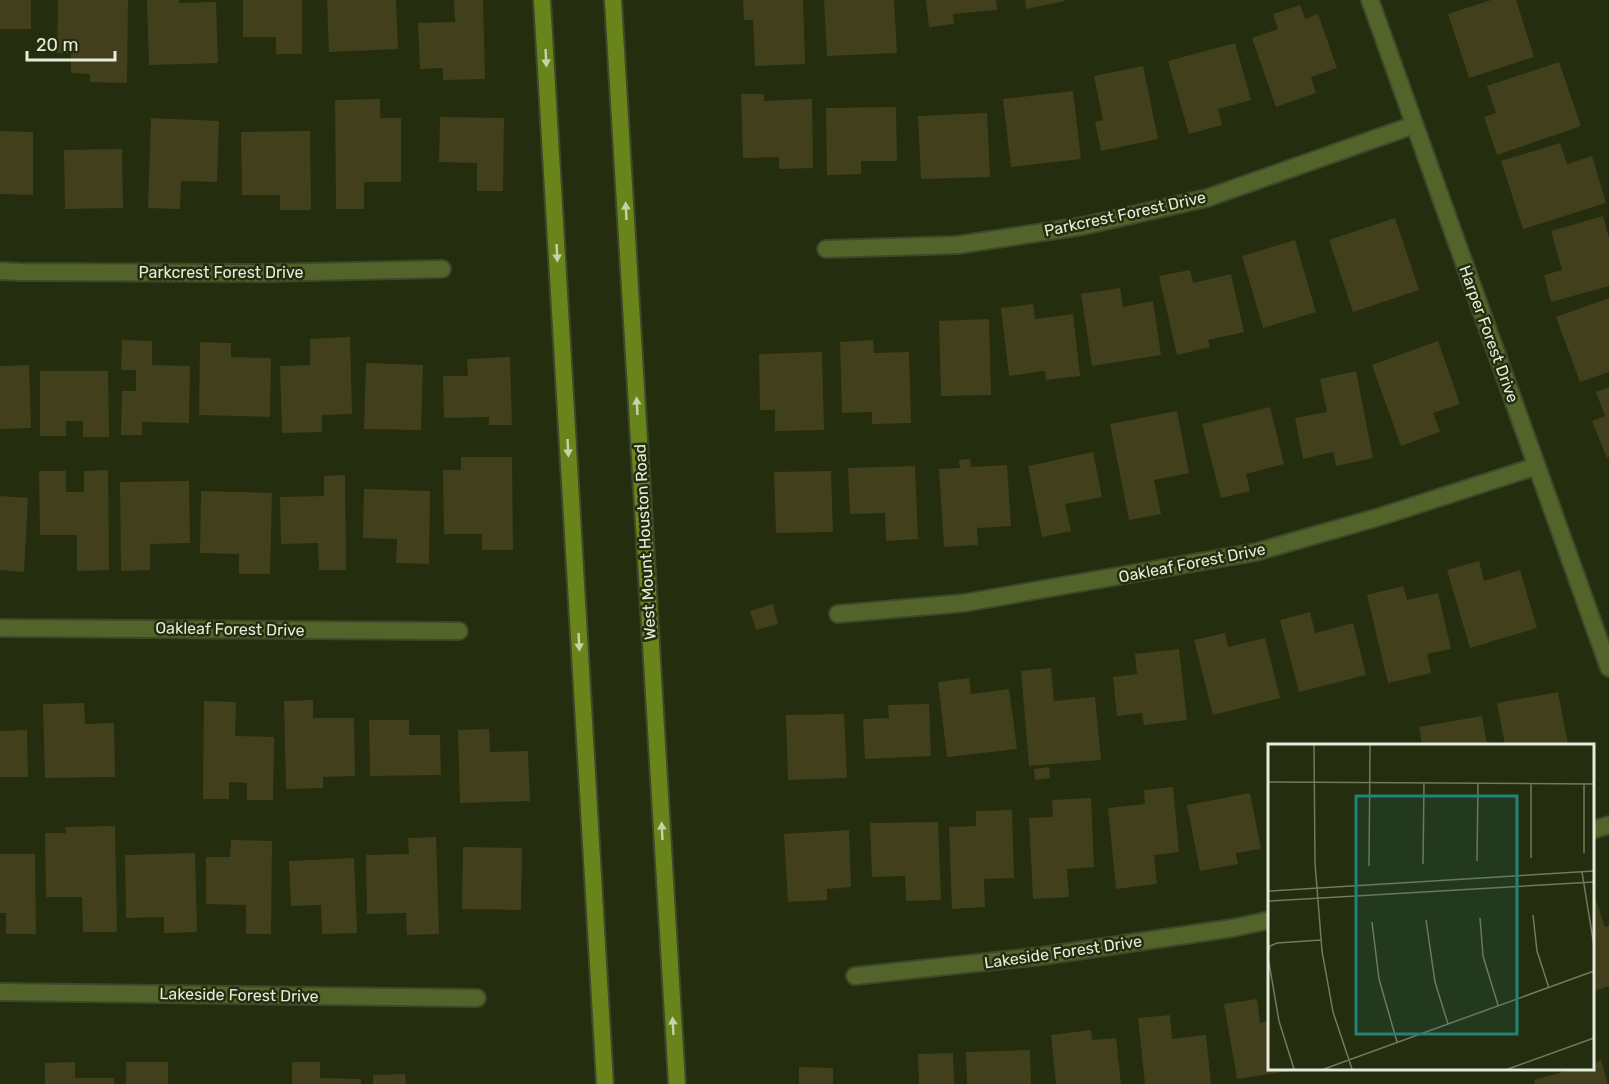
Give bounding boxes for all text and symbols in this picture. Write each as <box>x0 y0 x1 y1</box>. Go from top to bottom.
scale bar <box>27 24 116 62</box>
text: 20 m <box>36 34 78 56</box>
one-way arrow <box>541 49 550 68</box>
street label: Parkcrest Forest Drive <box>1042 188 1208 240</box>
one-way arrow <box>621 201 630 220</box>
one-way arrow <box>552 244 561 263</box>
street label: Parkcrest Forest Drive <box>139 263 304 282</box>
street label: Harper Forest Drive <box>1455 263 1523 405</box>
one-way arrow <box>632 396 642 415</box>
one-way arrow <box>563 438 573 457</box>
street label: West Mount Houston Road <box>630 443 660 641</box>
street label: Oakleaf Forest Drive <box>1117 539 1267 587</box>
street label: Oakleaf Forest Drive <box>155 618 305 640</box>
one-way arrow <box>575 633 584 652</box>
inset map <box>1268 744 1594 1069</box>
one-way arrow <box>657 821 667 840</box>
street label: Lakeside Forest Drive <box>983 932 1143 972</box>
street label: Lakeside Forest Drive <box>159 984 319 1006</box>
one-way arrow <box>669 1016 678 1035</box>

